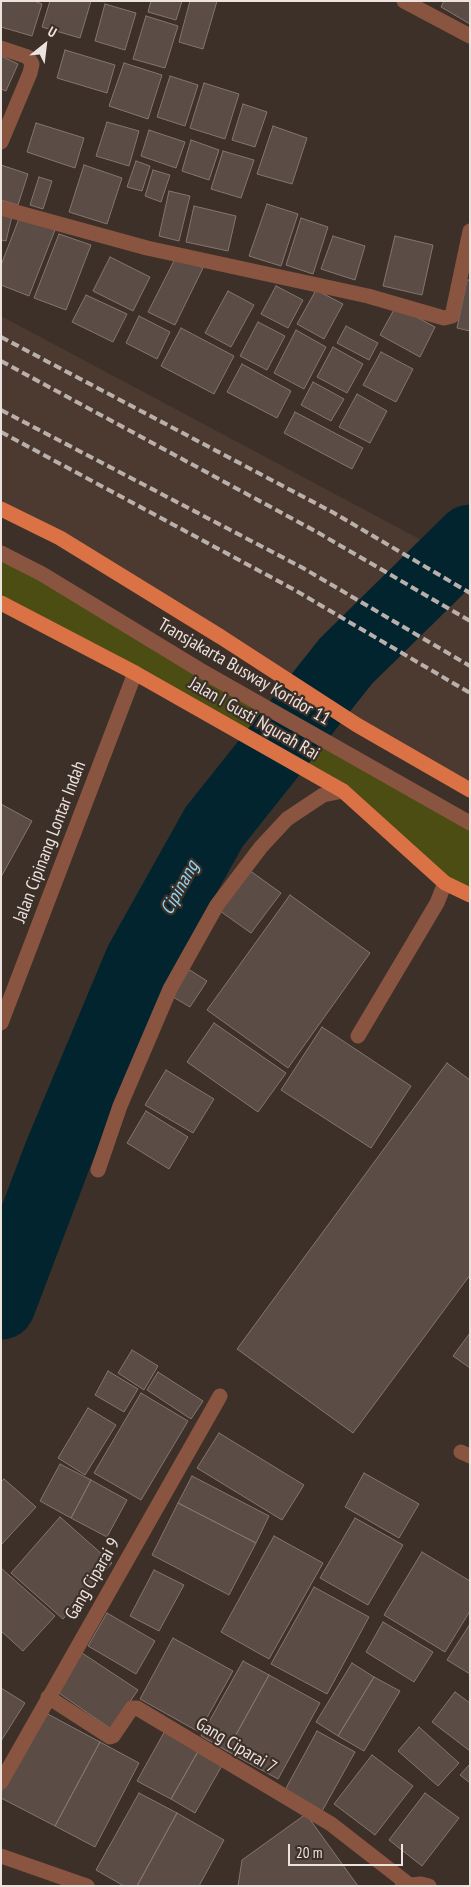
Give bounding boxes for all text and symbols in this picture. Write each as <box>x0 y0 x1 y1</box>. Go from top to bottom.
north arrow <box>20 20 70 70</box>
text: U <box>45 22 60 42</box>
street label: Transjakarta Busway Koridor 11 <box>154 614 334 730</box>
street label: Jalan I Gusti Ngurah Rai <box>185 673 323 765</box>
street label: Jalan Cipinang Lontar Indah <box>9 758 91 926</box>
water label: Cipinang <box>156 857 204 919</box>
street label: Gang Ciparai 9 <box>61 1534 125 1624</box>
street label: Gang Ciparai 7 <box>192 1713 280 1779</box>
scale bar <box>291 1834 406 1866</box>
text: 20 m <box>296 1843 322 1862</box>

